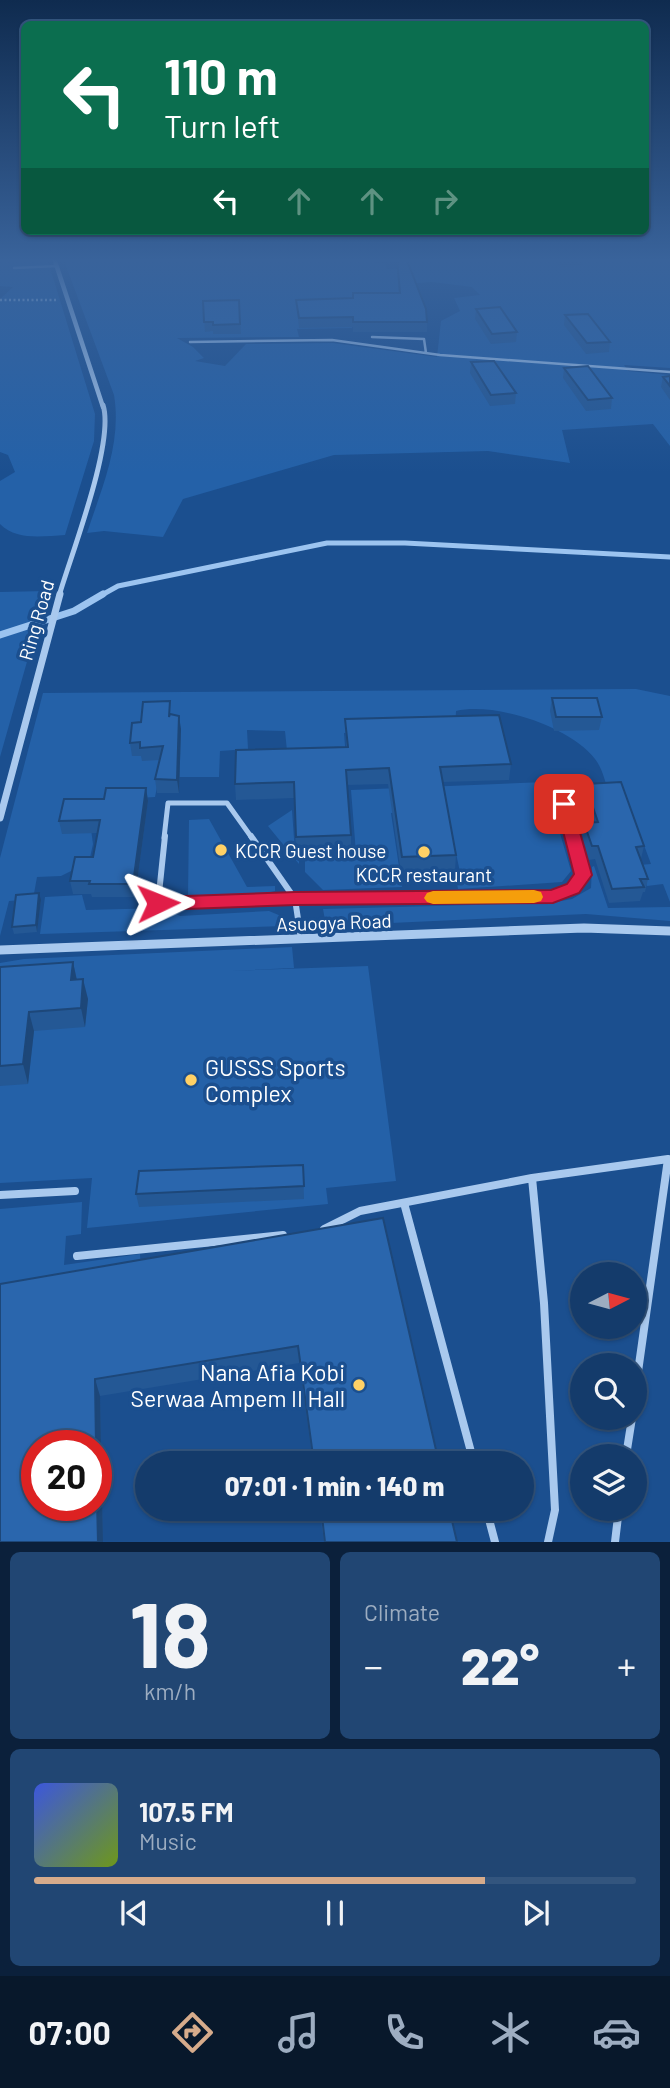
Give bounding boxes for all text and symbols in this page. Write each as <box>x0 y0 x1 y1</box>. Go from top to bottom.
text: 110 m <box>164 46 278 105</box>
icon: left <box>49 49 140 140</box>
text: Turn left <box>164 106 281 144</box>
icon: left <box>207 182 245 220</box>
icon: ahead <box>280 182 318 220</box>
icon: ahead <box>353 182 391 220</box>
icon: right <box>426 182 464 220</box>
street label: Ring Road <box>14 577 58 663</box>
pin <box>534 774 594 834</box>
icon: arrive <box>545 785 583 823</box>
place label: KCCR Guest house <box>235 839 386 862</box>
marker: KCCR Guest house <box>213 842 229 858</box>
marker: KCCR restaurant <box>416 844 432 860</box>
place label: KCCR restaurant <box>356 863 492 886</box>
position arrow <box>121 866 195 940</box>
street label: Asuogya Road <box>276 908 392 936</box>
place label: GUSSS Sports Complex <box>205 1053 346 1107</box>
marker: GUSSS Sports Complex <box>183 1072 199 1088</box>
north arrow <box>570 1262 648 1339</box>
map controls <box>570 1262 647 1521</box>
button: search <box>570 1353 647 1430</box>
place label: Nana Afia Kobi Serwaa Ampem II Hall <box>131 1358 345 1412</box>
marker: Nana Afia Kobi Serwaa Ampem II Hall <box>351 1377 367 1393</box>
speed limit sign: 20 <box>21 1430 112 1521</box>
button: layers <box>570 1444 647 1521</box>
text: 07:01 · 1 min · 140 m <box>225 1470 444 1501</box>
text: 18 <box>129 1577 211 1686</box>
text: Climate <box>364 1598 440 1626</box>
text: 22° <box>461 1633 539 1695</box>
text: − <box>364 1642 383 1688</box>
text: + <box>617 1642 636 1688</box>
text: km/h <box>144 1677 196 1705</box>
text: 107.5 FM <box>139 1796 234 1827</box>
text: Music <box>139 1827 197 1855</box>
icon: previous <box>115 1894 153 1932</box>
icon: pause <box>316 1894 354 1932</box>
icon: next <box>517 1894 555 1932</box>
icon: directions <box>168 2008 217 2057</box>
icon: music <box>274 2008 323 2057</box>
icon: phone <box>380 2008 429 2057</box>
icon: climate <box>486 2008 535 2057</box>
icon: car <box>592 2008 641 2057</box>
text: 07:00 <box>29 2013 111 2051</box>

